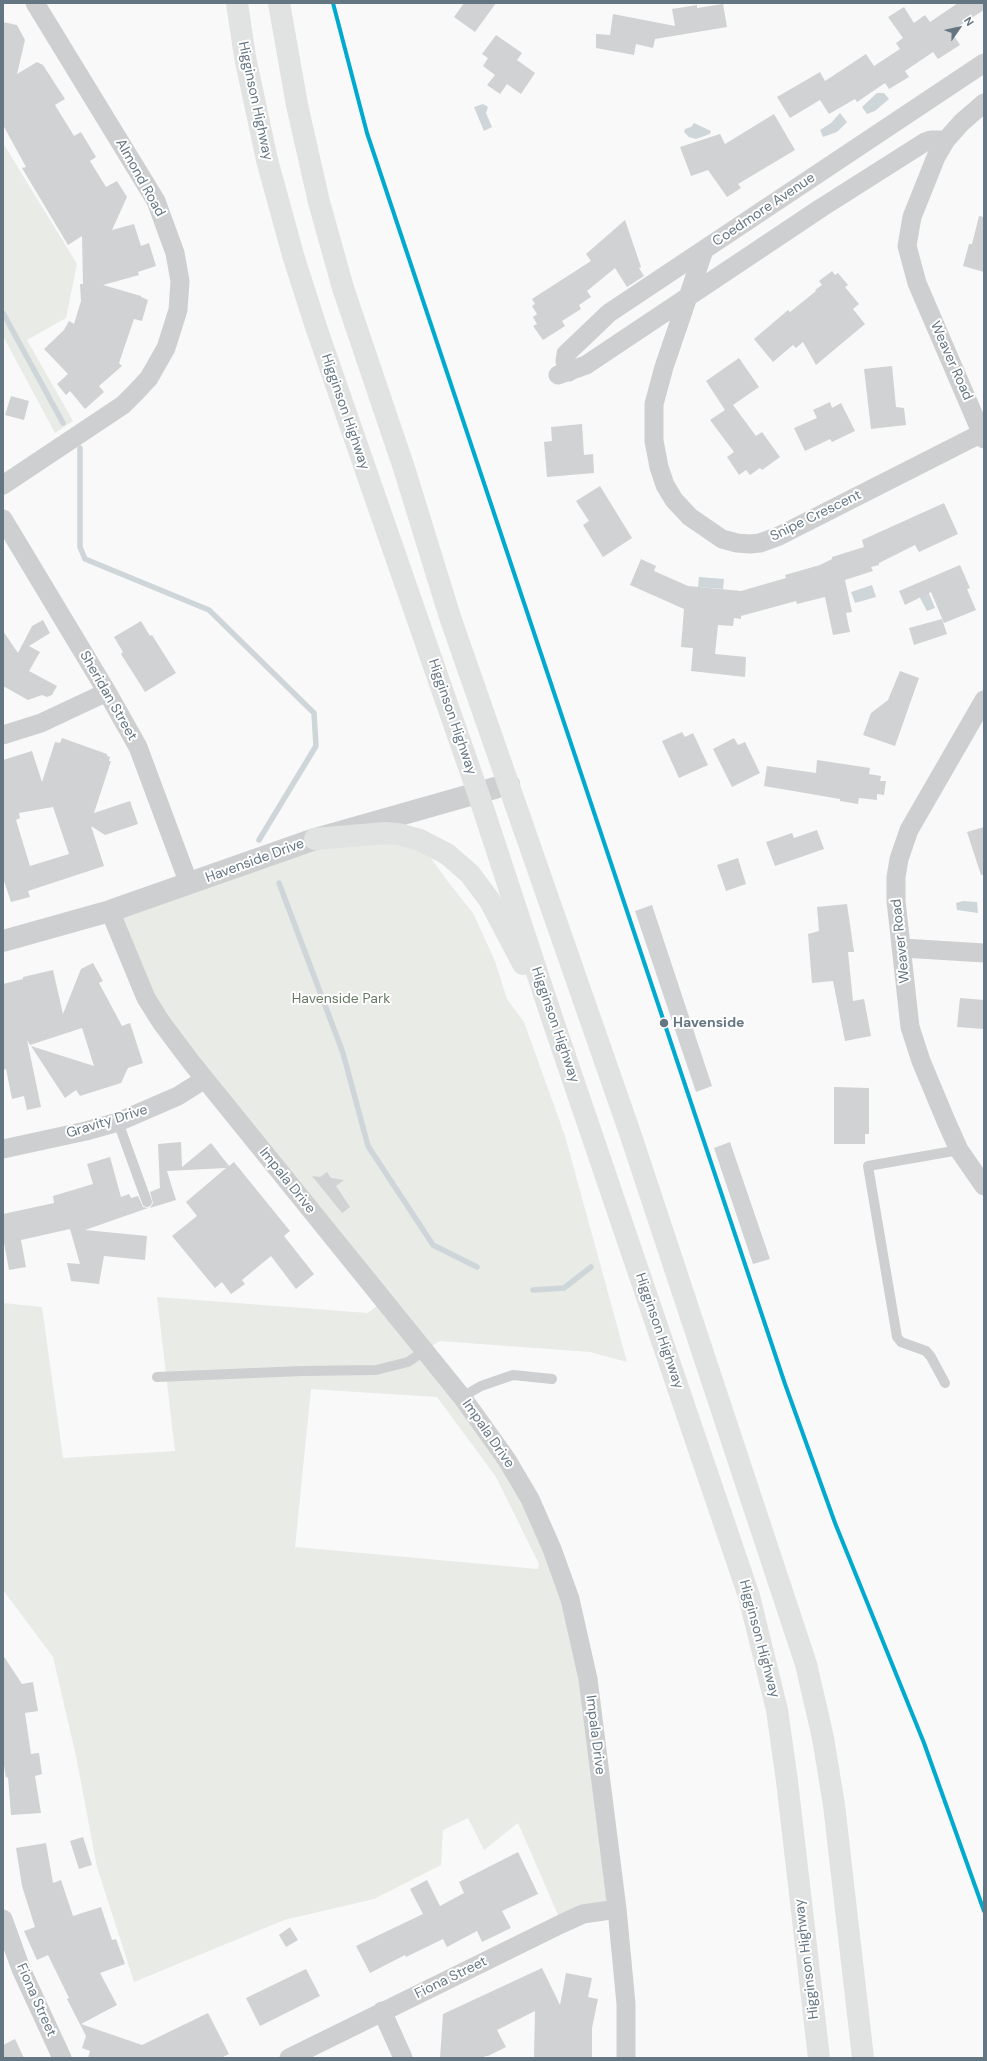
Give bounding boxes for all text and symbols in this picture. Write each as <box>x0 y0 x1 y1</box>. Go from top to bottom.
north arrow <box>939 8 979 48</box>
text: N <box>961 14 977 29</box>
street label: Higginson Highway <box>234 40 276 162</box>
street label: Almond Road <box>112 136 168 220</box>
street label: Coedmore Avenue <box>710 169 818 251</box>
street label: Weaver Road <box>926 319 976 403</box>
street label: Higginson Highway <box>317 352 373 472</box>
street label: Snipe Crescent <box>768 487 864 545</box>
street label: Sheridan Street <box>76 648 140 744</box>
street label: Higginson Highway <box>424 657 480 777</box>
street label: Havenside Drive <box>203 835 307 887</box>
street label: Weaver Road <box>888 898 914 984</box>
street label: Higginson Highway <box>527 965 583 1085</box>
park label: Havenside Park <box>292 991 390 1007</box>
place label: Havenside <box>673 1015 745 1031</box>
marker: Havenside <box>658 1017 670 1029</box>
street label: Gravity Drive <box>64 1102 150 1142</box>
street label: Impala Drive <box>255 1145 319 1217</box>
street label: Higginson Highway <box>631 1271 687 1391</box>
street label: Impala Drive <box>458 1397 518 1471</box>
street label: Higginson Highway <box>735 1578 783 1700</box>
street label: Impala Drive <box>582 1694 608 1776</box>
street label: Higginson Highway <box>791 1898 823 2020</box>
street label: Fiona Street <box>412 1953 490 2003</box>
street label: Fiona Street <box>12 1961 60 2039</box>

